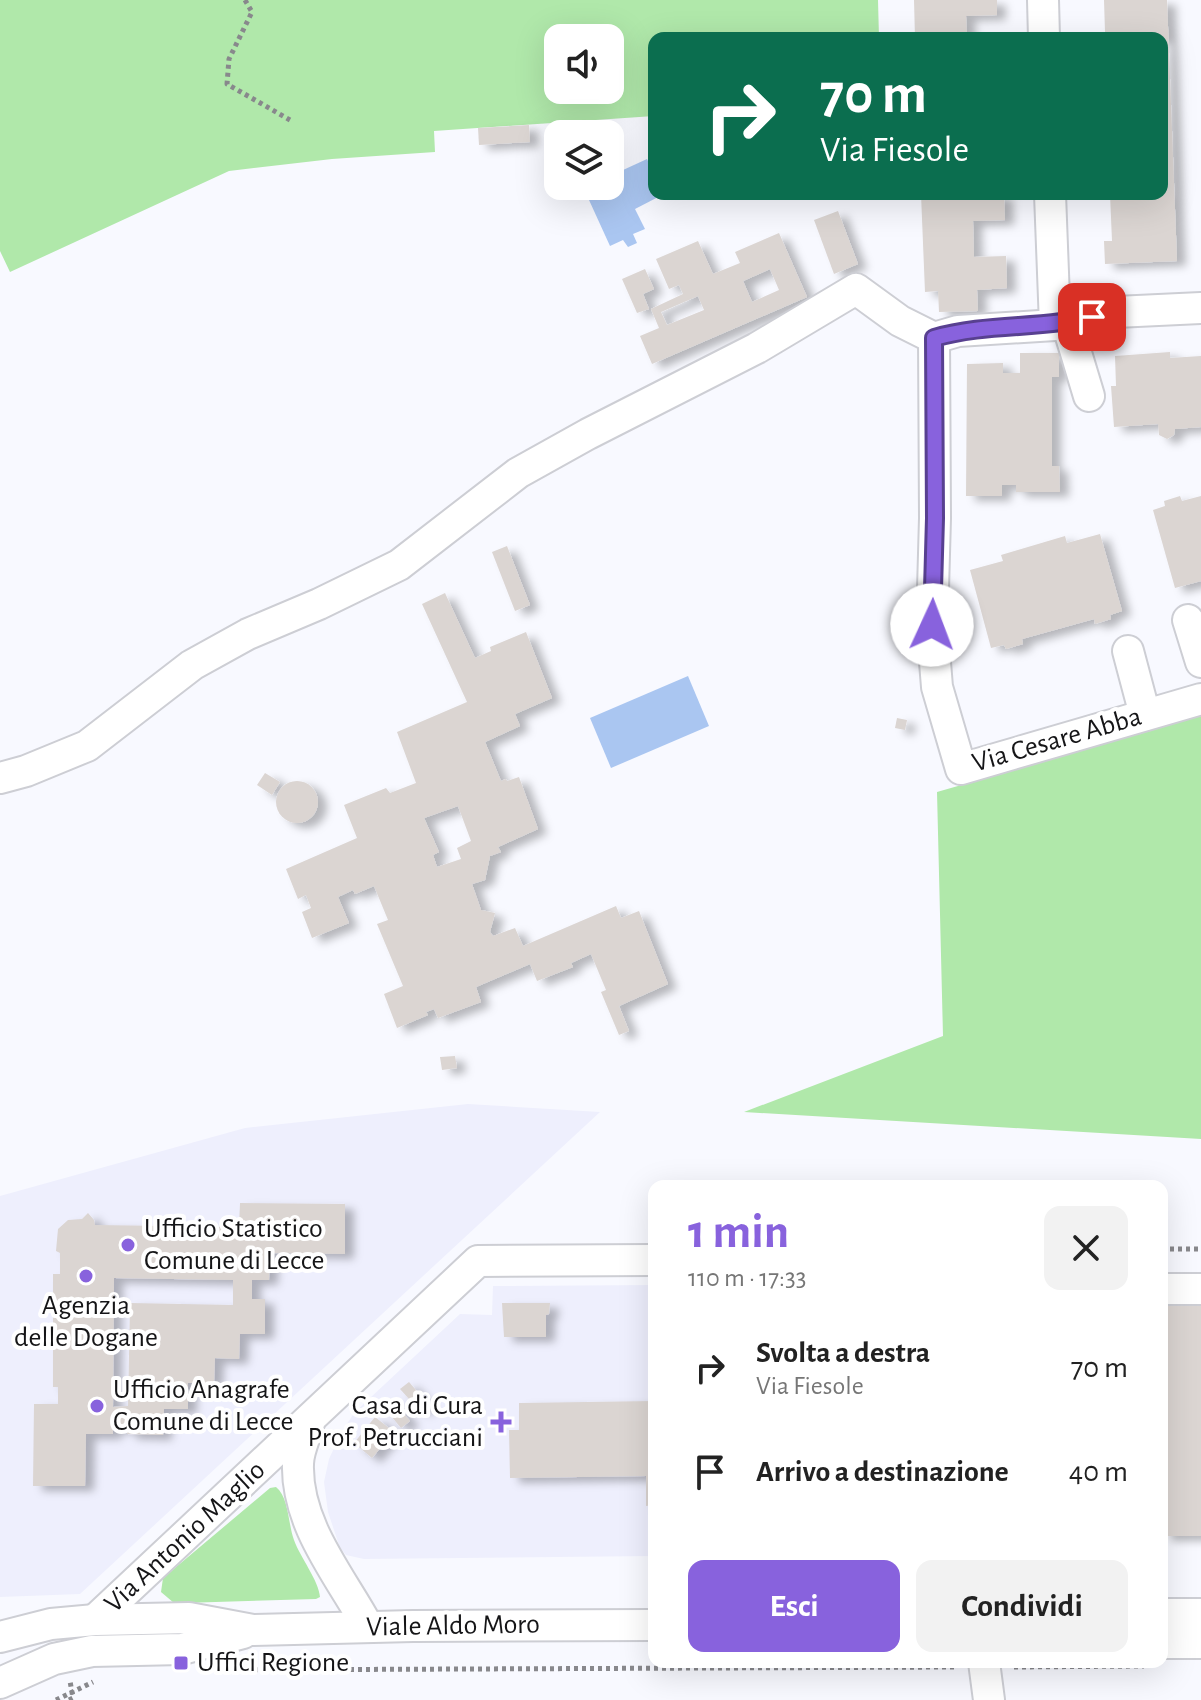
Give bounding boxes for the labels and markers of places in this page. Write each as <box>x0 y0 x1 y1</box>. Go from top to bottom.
pin <box>1058 283 1126 351</box>
place label: Ufficio Statistico Comune di Lecce <box>144 1215 324 1275</box>
marker: Ufficio Statistico Comune di Lecce <box>119 1236 137 1254</box>
marker: Agenzia delle Dogane <box>77 1267 95 1285</box>
place label: Agenzia delle Dogane <box>14 1292 158 1352</box>
place label: Ufficio Anagrafe Comune di Lecce <box>113 1376 293 1436</box>
place label: Casa di Cura Prof. Petrucciani <box>308 1392 483 1452</box>
marker: Ufficio Anagrafe Comune di Lecce <box>88 1397 106 1415</box>
marker: Casa di Cura Prof. Petrucciani <box>490 1411 512 1433</box>
place label: Uffici Regione <box>197 1649 349 1677</box>
marker: Uffici Regione <box>172 1654 190 1672</box>

